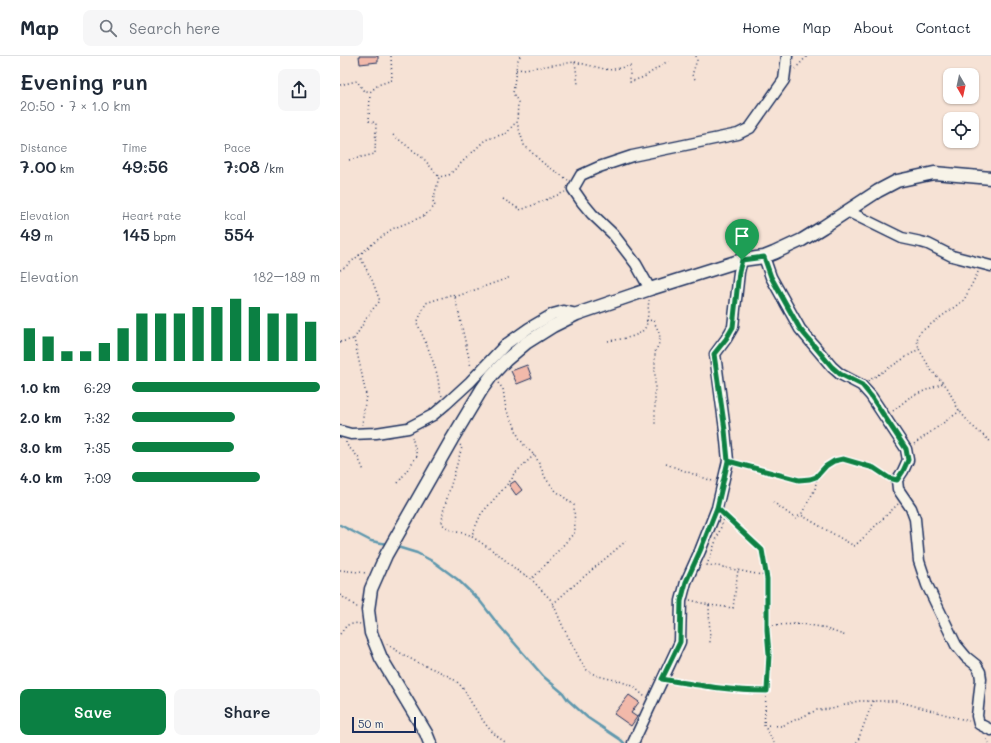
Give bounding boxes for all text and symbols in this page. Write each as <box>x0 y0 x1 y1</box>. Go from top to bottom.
search box <box>83 10 363 46</box>
text: Map <box>20 15 59 40</box>
icon: search <box>97 17 119 39</box>
text: Search here <box>129 18 220 38</box>
text: Home <box>742 18 780 37</box>
text: Map <box>802 18 831 37</box>
text: About <box>853 18 894 37</box>
text: Contact <box>916 18 971 37</box>
text: Evening run <box>20 67 148 96</box>
north arrow <box>943 68 979 104</box>
map controls <box>943 68 979 148</box>
button: share <box>278 69 320 111</box>
text: 20:50 · 7 × 1.0 km <box>20 97 131 114</box>
button: locate <box>943 112 979 148</box>
text: Distance <box>20 140 67 155</box>
text: Time <box>122 140 147 155</box>
text: Pace <box>224 140 251 155</box>
text: 7.00 <box>20 155 56 177</box>
text: 49:56 <box>122 155 168 177</box>
text: 7:08 <box>224 155 260 177</box>
text: km <box>56 161 74 176</box>
text: /km <box>260 161 284 176</box>
text: Elevation <box>20 208 69 223</box>
text: Heart rate <box>122 208 181 223</box>
text: kcal <box>224 208 246 223</box>
pin <box>725 219 759 260</box>
text: 49 <box>20 223 41 245</box>
text: 145 <box>122 223 150 245</box>
text: 554 <box>224 223 254 245</box>
icon: arrive <box>731 225 753 247</box>
text: m <box>41 229 53 244</box>
text: bpm <box>150 229 176 244</box>
text: Elevation <box>20 268 78 285</box>
text: 182–189 m <box>253 268 320 285</box>
text: 1.0 km <box>20 379 60 396</box>
text: 6:29 <box>84 379 111 396</box>
text: 2.0 km <box>20 409 62 426</box>
text: 7:32 <box>84 409 110 426</box>
text: 3.0 km <box>20 439 62 456</box>
text: 7:35 <box>84 439 110 456</box>
text: 4.0 km <box>20 469 63 486</box>
text: 7:09 <box>84 469 111 486</box>
button: Save <box>20 689 166 735</box>
button: Share <box>174 689 320 735</box>
scale bar <box>352 715 416 734</box>
text: 50 m <box>358 716 384 731</box>

